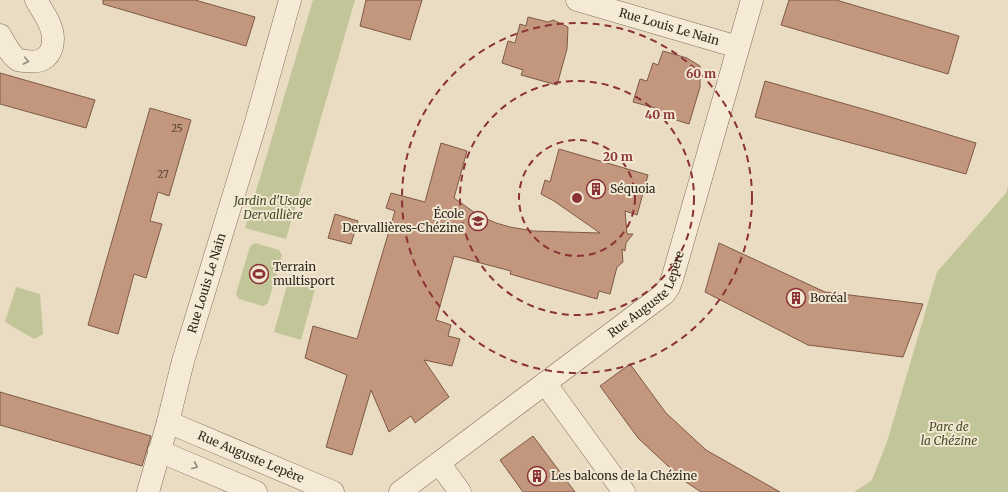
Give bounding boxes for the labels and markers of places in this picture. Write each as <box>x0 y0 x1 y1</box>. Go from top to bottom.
building icon: Séquoia <box>585 178 607 200</box>
place label: Séquoia <box>610 181 656 196</box>
centre of rings <box>570 191 584 205</box>
place label: École Dervallières-Chézine <box>342 206 464 235</box>
school or university icon: École Dervallières-Chézine <box>467 210 489 232</box>
place label: Terrain multisport <box>273 259 335 288</box>
sports icon: Terrain multisport <box>248 263 270 285</box>
building icon: Boréal <box>785 287 807 309</box>
place label: Boréal <box>810 290 847 305</box>
building icon: Les balcons de la Chézine <box>526 465 548 487</box>
place label: Les balcons de la Chézine <box>551 468 697 483</box>

